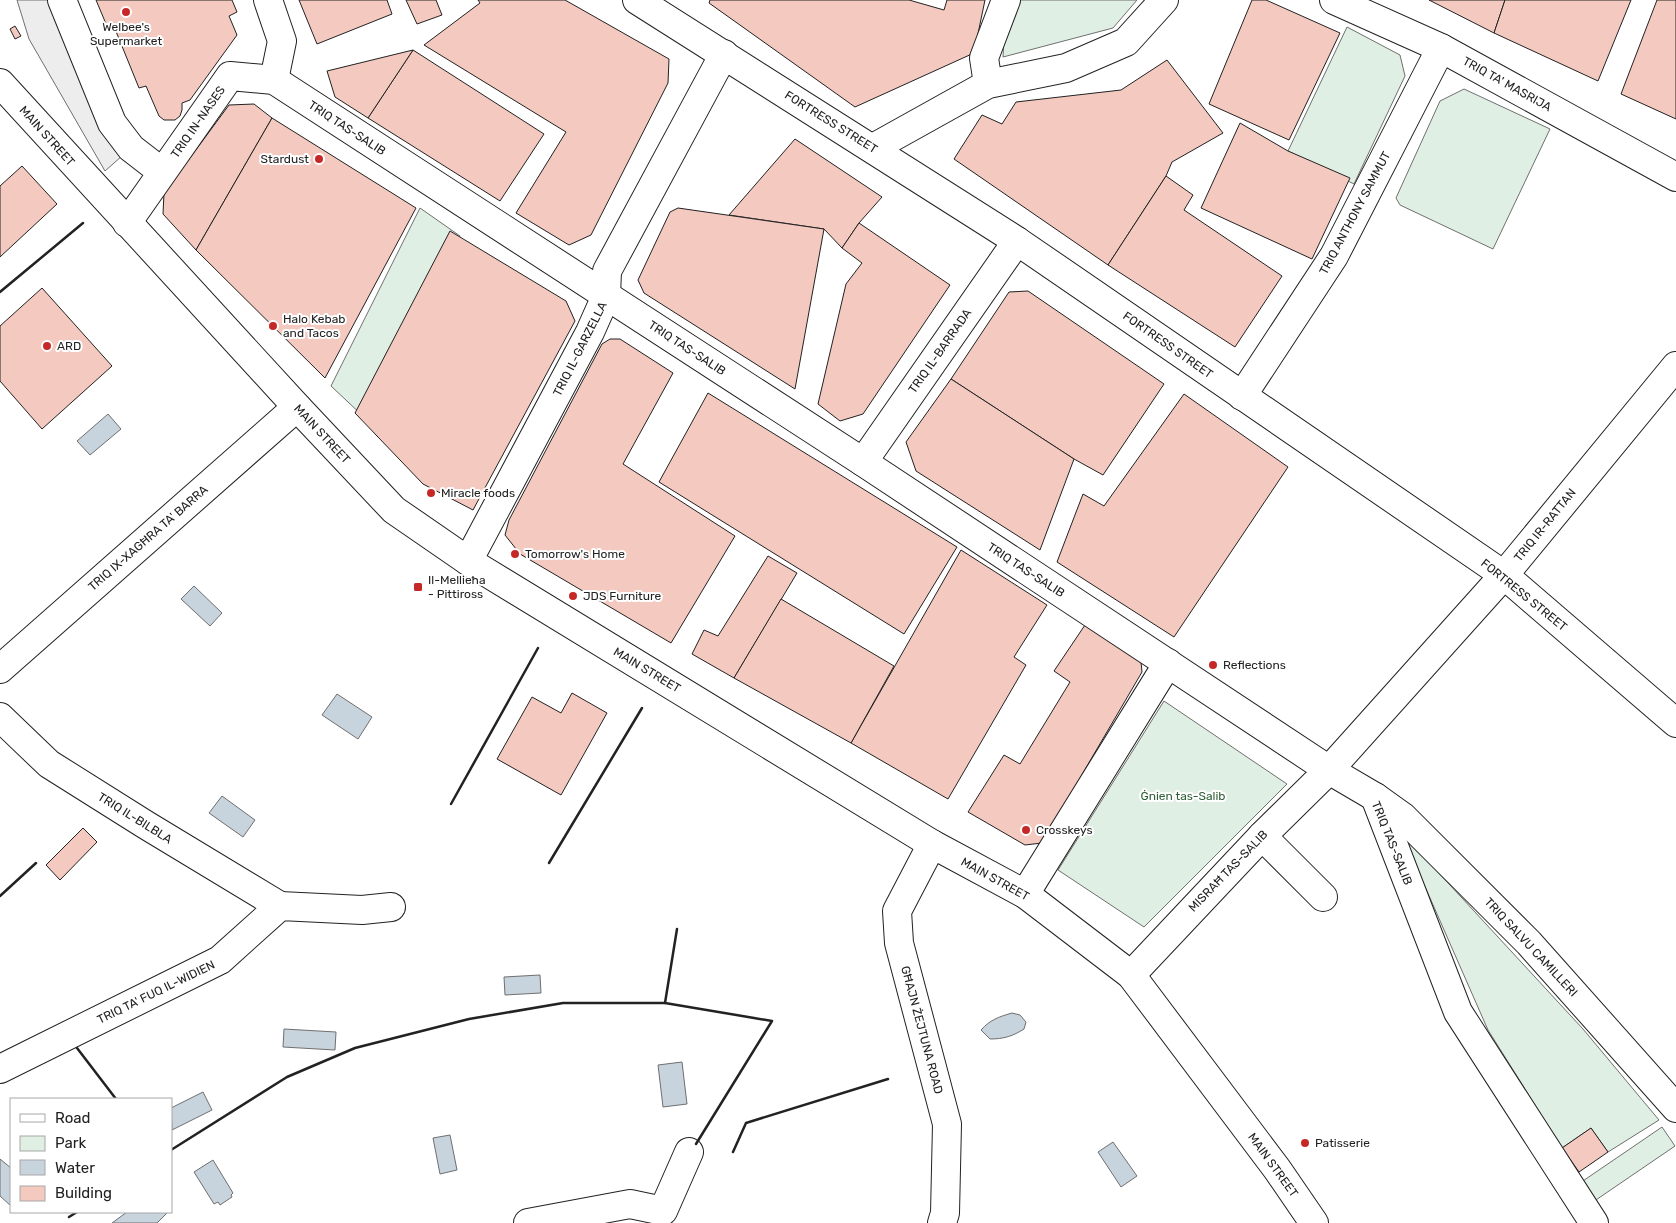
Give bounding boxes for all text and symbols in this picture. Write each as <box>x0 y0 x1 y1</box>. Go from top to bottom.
marker: Welbee's Supermarket <box>120 6 132 18</box>
place label: Welbee's Supermarket <box>90 20 162 48</box>
street label: TRIQ TA' MASRIJA <box>1460 54 1554 114</box>
street label: TRIQ IN-NASES <box>168 83 228 161</box>
street label: FORTRESS STREET <box>782 88 880 156</box>
street label: TRIQ TAS-SALIB <box>306 98 388 158</box>
street label: MAIN STREET <box>16 103 78 169</box>
street label: TRIQ ANTHONY SAMMUT <box>1317 149 1393 277</box>
place label: Stardust <box>261 152 309 166</box>
marker: Stardust <box>313 153 325 165</box>
street label: TRIQ IL-GARZELLA <box>550 299 610 399</box>
street label: TRIQ IL-BARRADA <box>906 306 974 396</box>
street label: FORTRESS STREET <box>1120 309 1216 381</box>
place label: Halo Kebab and Tacos <box>283 312 345 340</box>
street label: TRIQ TAS-SALIB <box>646 318 728 378</box>
marker: Halo Kebab and Tacos <box>267 320 279 332</box>
place label: ARD <box>57 339 81 353</box>
marker: ARD <box>41 340 53 352</box>
street label: MAIN STREET <box>291 402 353 467</box>
street label: TRIQ IX-XAGĦRA TA' BARRA <box>85 482 211 594</box>
place label: Miracle foods <box>441 486 515 500</box>
street label: TRIQ IR-RATTAN <box>1511 486 1579 564</box>
marker: Miracle foods <box>425 487 437 499</box>
street label: TRIQ TAS-SALIB <box>985 540 1067 600</box>
place label: Tomorrow's Home <box>525 547 625 561</box>
marker: Tomorrow's Home <box>509 548 521 560</box>
street label: FORTRESS STREET <box>1478 556 1570 634</box>
place label: Il-Mellieħa - Pittiross <box>428 573 486 601</box>
marker: Il-Mellieħa - Pittiross <box>412 581 424 593</box>
place label: JDS Furniture <box>583 589 661 603</box>
marker: JDS Furniture <box>567 590 579 602</box>
street label: MAIN STREET <box>611 644 683 696</box>
place label: Reflections <box>1223 658 1286 672</box>
marker: Reflections <box>1207 659 1219 671</box>
park label: Ġnien tas-Salib <box>1141 789 1226 803</box>
street label: TRIQ IL-BILBLA <box>95 790 175 846</box>
street label: TRIQ TAS-SALIB <box>1369 799 1415 887</box>
place label: Crosskeys <box>1036 823 1093 837</box>
marker: Crosskeys <box>1020 824 1032 836</box>
street label: MISRAĦ TAS-SALIB <box>1186 827 1270 915</box>
street label: MAIN STREET <box>958 855 1032 904</box>
street label: TRIQ SALVU CAMILLERI <box>1482 895 1580 999</box>
street label: TRIQ TA' FUQ IL-WIDIEN <box>95 957 217 1027</box>
street label: GĦAJN ŻEJTUNA ROAD <box>898 964 946 1096</box>
legend <box>10 1098 172 1213</box>
text: Road <box>55 1109 91 1127</box>
street label: MAIN STREET <box>1245 1130 1301 1200</box>
text: Park <box>55 1134 86 1152</box>
place label: Patisserie <box>1315 1136 1370 1150</box>
marker: Patisserie <box>1299 1137 1311 1149</box>
text: Water <box>55 1159 95 1177</box>
text: Building <box>55 1184 112 1202</box>

